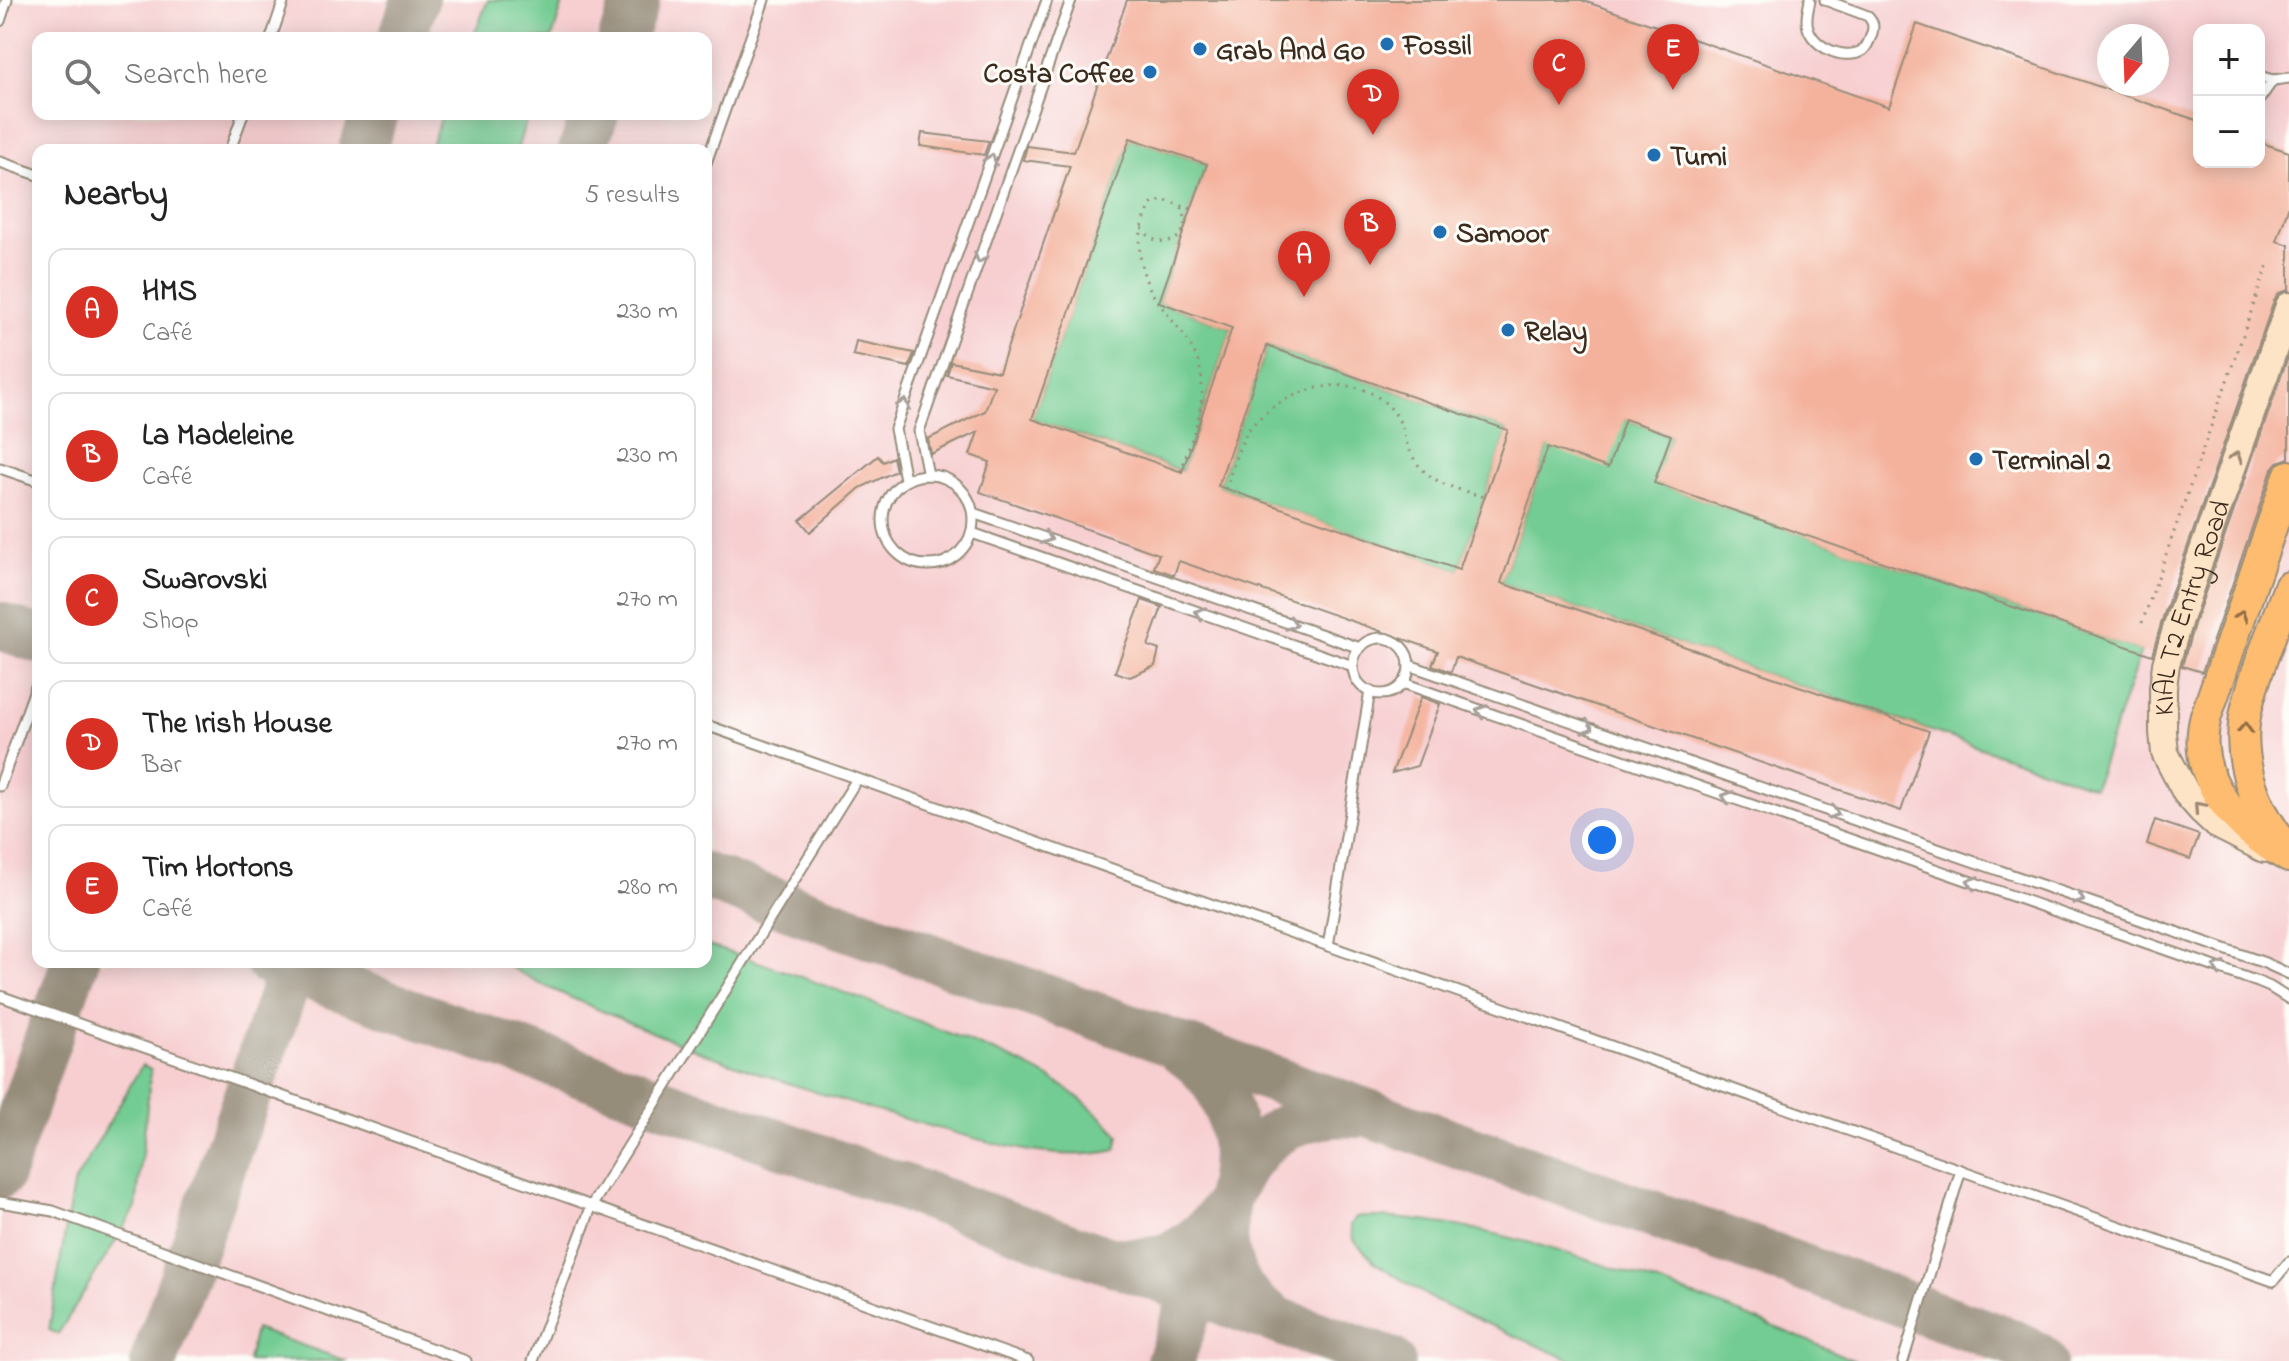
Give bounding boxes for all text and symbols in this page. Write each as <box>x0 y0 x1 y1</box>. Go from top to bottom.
pin: E <box>1647 24 1699 90</box>
north arrow <box>2097 24 2169 96</box>
map controls <box>2193 24 2265 168</box>
button: + <box>2193 24 2265 96</box>
place label: Fossil <box>1401 27 1472 68</box>
search box <box>32 32 712 120</box>
place label: Grab And Go <box>1216 32 1365 73</box>
marker: Fossil <box>1378 35 1396 53</box>
pin: C <box>1533 39 1585 105</box>
marker: Grab And Go <box>1191 40 1209 58</box>
icon: search <box>60 54 104 98</box>
text: Search here <box>124 54 268 98</box>
place label: Costa Coffee <box>983 55 1135 96</box>
marker: Costa Coffee <box>1141 63 1159 81</box>
pin: D <box>1347 69 1399 135</box>
button: − <box>2193 96 2265 168</box>
place label: Tumi <box>1670 138 1727 179</box>
marker: Tumi <box>1645 146 1663 164</box>
one-way arrow <box>981 152 997 166</box>
text: Nearby <box>64 171 168 221</box>
text: 5 results <box>585 177 680 215</box>
pin: B <box>1344 199 1396 265</box>
place label: Samoor <box>1456 215 1550 256</box>
marker: Samoor <box>1431 223 1449 241</box>
pin: A <box>1278 231 1330 297</box>
one-way arrow <box>973 251 990 265</box>
text: HMS <box>142 271 197 315</box>
text: A <box>84 293 100 331</box>
text: 230 m <box>616 293 678 331</box>
place label: Relay <box>1524 313 1587 354</box>
text: Café <box>142 315 192 353</box>
marker: Relay <box>1499 321 1517 339</box>
one-way arrow <box>895 398 911 412</box>
text: La Madeleine <box>142 415 294 459</box>
text: B <box>83 437 101 475</box>
text: 230 m <box>616 437 678 475</box>
place label: Terminal 2 <box>1992 442 2111 483</box>
marker: Terminal 2 <box>1967 450 1985 468</box>
one-way arrow <box>2226 451 2242 465</box>
text: Café <box>142 459 192 497</box>
street label: KIAL T2 Entry Road <box>2145 495 2243 716</box>
one-way arrow <box>1039 529 1053 545</box>
text: Swarovski <box>142 559 267 603</box>
text: C <box>85 581 99 619</box>
text: 270 m <box>616 581 678 619</box>
text: Shop <box>142 603 199 641</box>
one-way arrow <box>1194 606 1208 622</box>
one-way arrow <box>2231 610 2247 624</box>
one-way arrow <box>1285 614 1299 631</box>
text: The Irish House <box>142 703 332 747</box>
one-way arrow <box>1475 704 1489 720</box>
one-way arrow <box>1581 718 1595 734</box>
one-way arrow <box>2236 721 2253 734</box>
text: D <box>82 725 102 763</box>
text: 270 m <box>616 725 678 763</box>
text: Bar <box>142 747 182 785</box>
one-way arrow <box>1720 790 1734 806</box>
one-way arrow <box>2193 802 2208 816</box>
one-way arrow <box>1826 803 1840 820</box>
your location <box>1582 820 1622 860</box>
text: Tim Hortons <box>142 847 293 891</box>
text: E <box>84 869 100 907</box>
text: 280 m <box>617 869 678 907</box>
one-way arrow <box>1966 876 1980 892</box>
one-way arrow <box>2072 889 2086 905</box>
text: Café <box>142 891 192 929</box>
one-way arrow <box>2211 962 2225 978</box>

